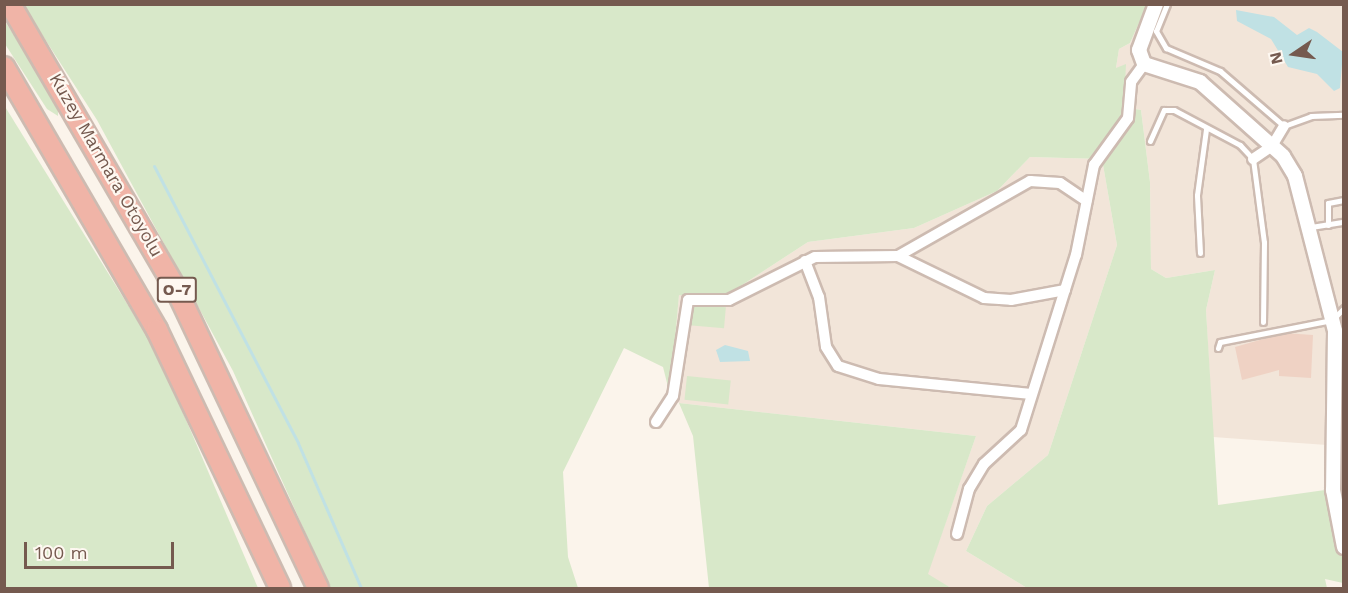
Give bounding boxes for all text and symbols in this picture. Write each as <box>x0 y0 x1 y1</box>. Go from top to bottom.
north arrow <box>1264 24 1324 84</box>
text: N <box>1265 50 1287 66</box>
street label: Kuzey Marmara Otoyolu <box>44 69 168 261</box>
road number: O-7 <box>156 277 198 303</box>
scale bar <box>27 530 177 568</box>
text: 100 m <box>35 542 88 563</box>

